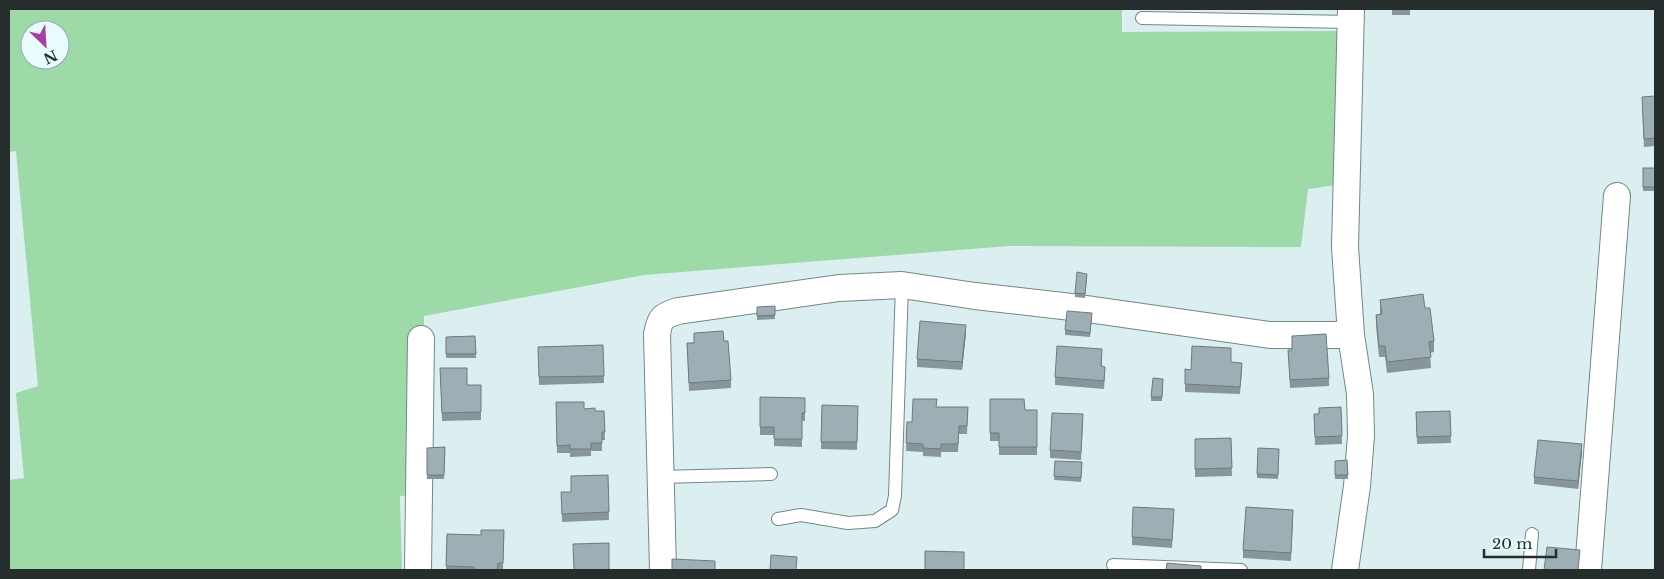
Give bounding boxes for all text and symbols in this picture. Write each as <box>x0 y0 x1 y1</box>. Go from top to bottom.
north arrow <box>20 20 70 70</box>
text: N <box>41 46 60 68</box>
scale bar <box>1484 526 1556 558</box>
text: 20 m <box>1492 534 1532 553</box>

